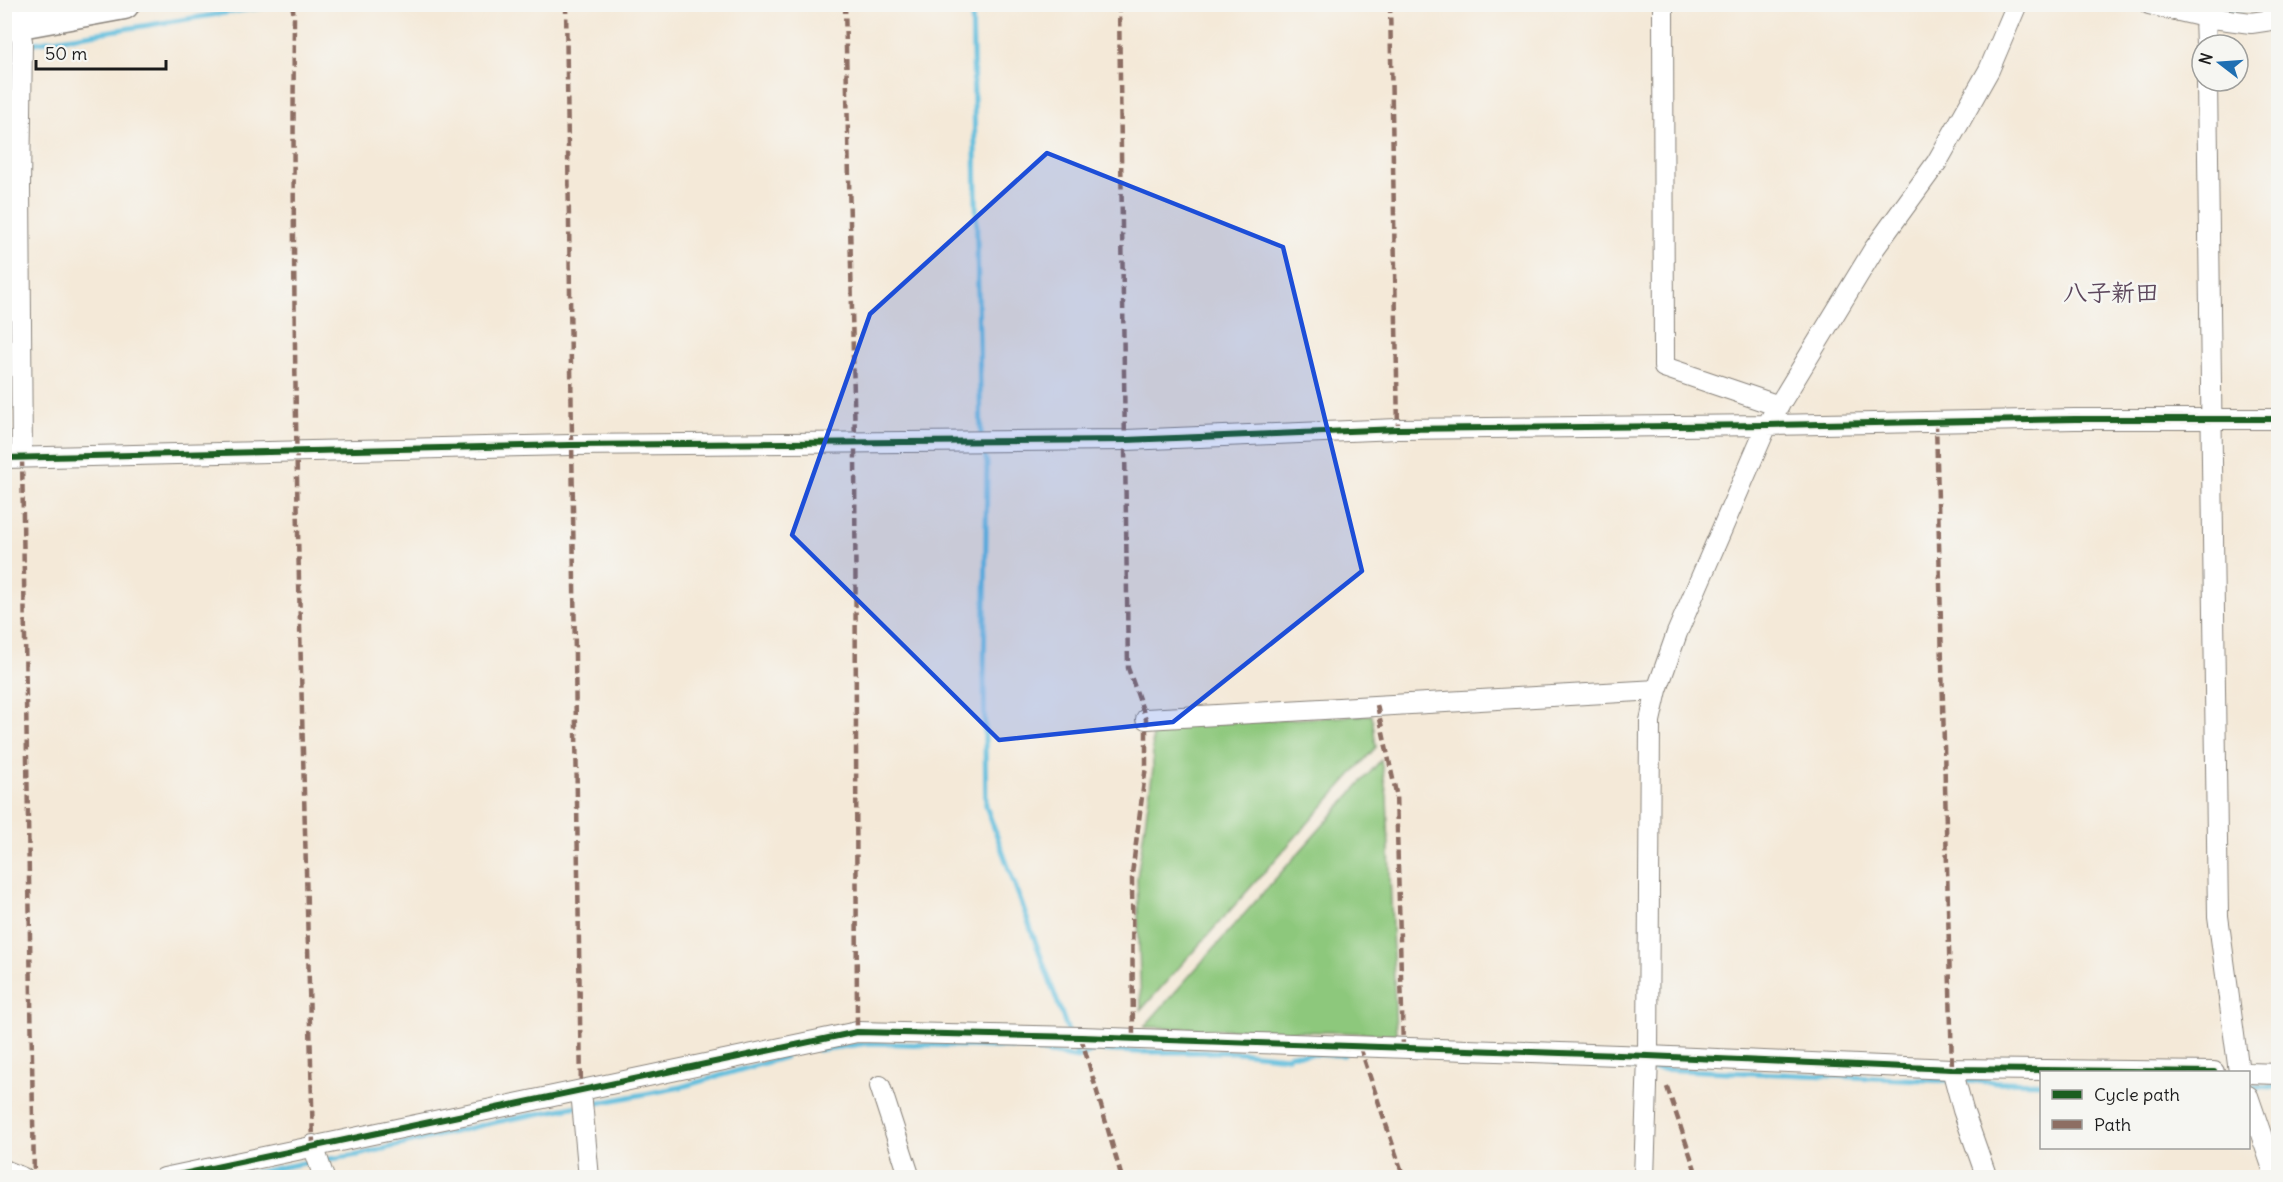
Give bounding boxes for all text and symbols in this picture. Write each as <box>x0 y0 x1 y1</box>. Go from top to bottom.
scale bar <box>36 33 166 71</box>
north arrow <box>2190 33 2250 93</box>
text: 50 m <box>45 42 87 65</box>
text: N <box>2194 50 2217 67</box>
district label: 八子新田 <box>2063 277 2159 307</box>
legend <box>2040 1071 2250 1149</box>
text: Cycle path <box>2094 1083 2180 1106</box>
text: Path <box>2094 1113 2131 1136</box>

